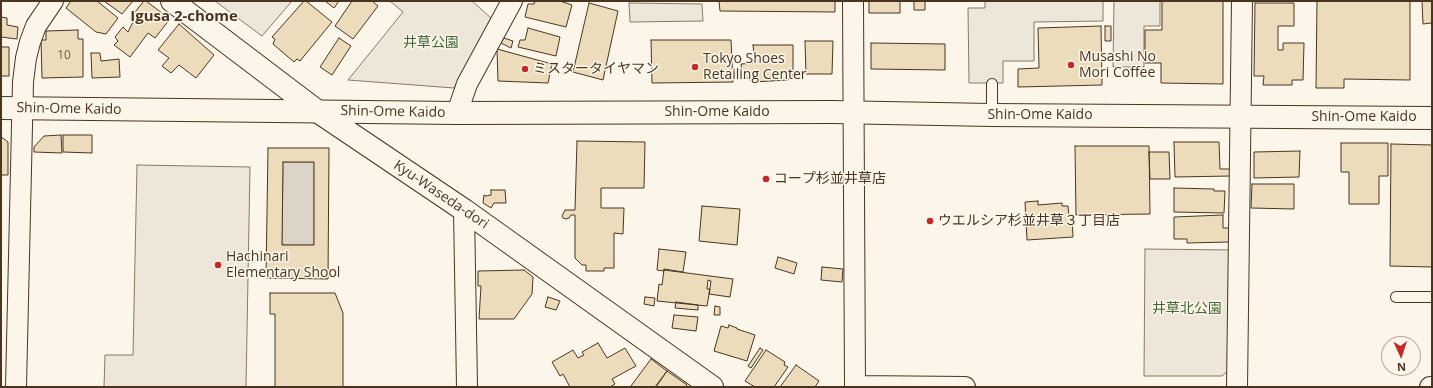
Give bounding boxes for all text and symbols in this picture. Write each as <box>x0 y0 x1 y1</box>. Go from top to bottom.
district label: Igusa 2-chome <box>130 8 238 26</box>
park label: 井草公園 <box>403 35 459 51</box>
house number: 10 <box>57 49 71 63</box>
place label: Musashi No Mori Coffee <box>1079 49 1156 82</box>
place label: Tokyo Shoes Retailing Center <box>703 51 807 84</box>
marker: Musashi No Mori Coffee <box>1066 60 1076 70</box>
place label: ミスタータイヤマン <box>533 61 659 77</box>
marker: Tokyo Shoes Retailing Center <box>690 62 700 72</box>
marker: ミスタータイヤマン <box>520 64 530 74</box>
street label: Shin-Ome Kaido <box>16 100 122 118</box>
street label: Shin-Ome Kaido <box>340 103 446 121</box>
street label: Shin-Ome Kaido <box>664 104 770 120</box>
street label: Shin-Ome Kaido <box>987 107 1093 123</box>
street label: Shin-Ome Kaido <box>1311 109 1417 125</box>
street label: Kyu-Waseda-dori <box>390 157 492 233</box>
place label: コープ杉並井草店 <box>774 171 886 187</box>
marker: コープ杉並井草店 <box>761 174 771 184</box>
place label: ウエルシア杉並井草３丁目店 <box>938 213 1120 229</box>
marker: ウエルシア杉並井草３丁目店 <box>925 216 935 226</box>
place label: Hachinari Elementary Shool <box>226 249 340 282</box>
marker: Hachinari Elementary Shool <box>213 260 223 270</box>
park label: 井草北公園 <box>1152 301 1222 317</box>
north arrow <box>1381 336 1421 376</box>
text: N <box>1397 360 1406 375</box>

